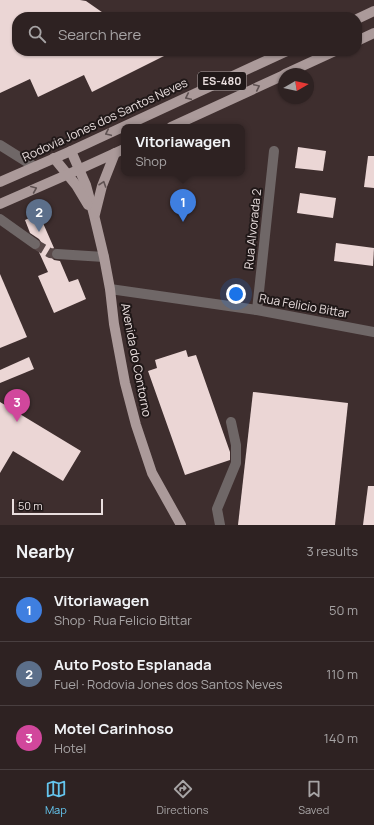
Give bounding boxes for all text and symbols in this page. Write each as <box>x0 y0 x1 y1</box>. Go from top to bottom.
search box <box>12 12 362 56</box>
icon: search <box>26 23 48 45</box>
text: Search here <box>58 24 141 45</box>
north arrow <box>278 68 314 104</box>
road number: ES-480 <box>198 72 246 90</box>
street label: Rodovia Jones dos Santos Neves <box>19 74 190 165</box>
one-way arrow <box>253 84 261 92</box>
one-way arrow <box>185 92 192 100</box>
popup <box>121 124 245 176</box>
one-way arrow <box>105 128 113 136</box>
text: Vitoriawagen <box>135 131 231 152</box>
text: Shop <box>135 152 167 170</box>
one-way arrow <box>98 180 107 187</box>
one-way arrow <box>29 186 37 194</box>
street label: Rua Alvorada 2 <box>240 188 265 270</box>
pin: 1 <box>170 189 196 222</box>
pin: 2 <box>26 199 52 232</box>
your location <box>226 284 246 304</box>
street label: Rua Felicio Bittar <box>258 289 351 322</box>
street label: Avenida do Contorno <box>117 302 156 418</box>
pin: 3 <box>4 389 30 422</box>
scale bar <box>12 497 103 516</box>
text: 50 m <box>18 498 43 513</box>
text: Nearby <box>16 540 74 563</box>
text: 3 results <box>306 542 358 560</box>
text: Vitoriawagen <box>54 590 149 611</box>
text: 1 <box>26 601 32 619</box>
text: 50 m <box>329 601 358 619</box>
text: Shop · Rua Felicio Bittar <box>54 611 192 629</box>
text: Auto Posto Esplanada <box>54 654 212 675</box>
text: 2 <box>25 665 33 683</box>
text: 110 m <box>326 665 358 683</box>
text: Fuel · Rodovia Jones dos Santos Neves <box>54 675 283 693</box>
text: Motel Carinhoso <box>54 718 174 739</box>
text: 3 <box>25 729 33 747</box>
text: 140 m <box>324 729 358 747</box>
text: Hotel <box>54 739 86 757</box>
tab: Map <box>45 778 67 817</box>
tab: Directions <box>156 778 209 817</box>
tab: Saved <box>298 778 329 817</box>

